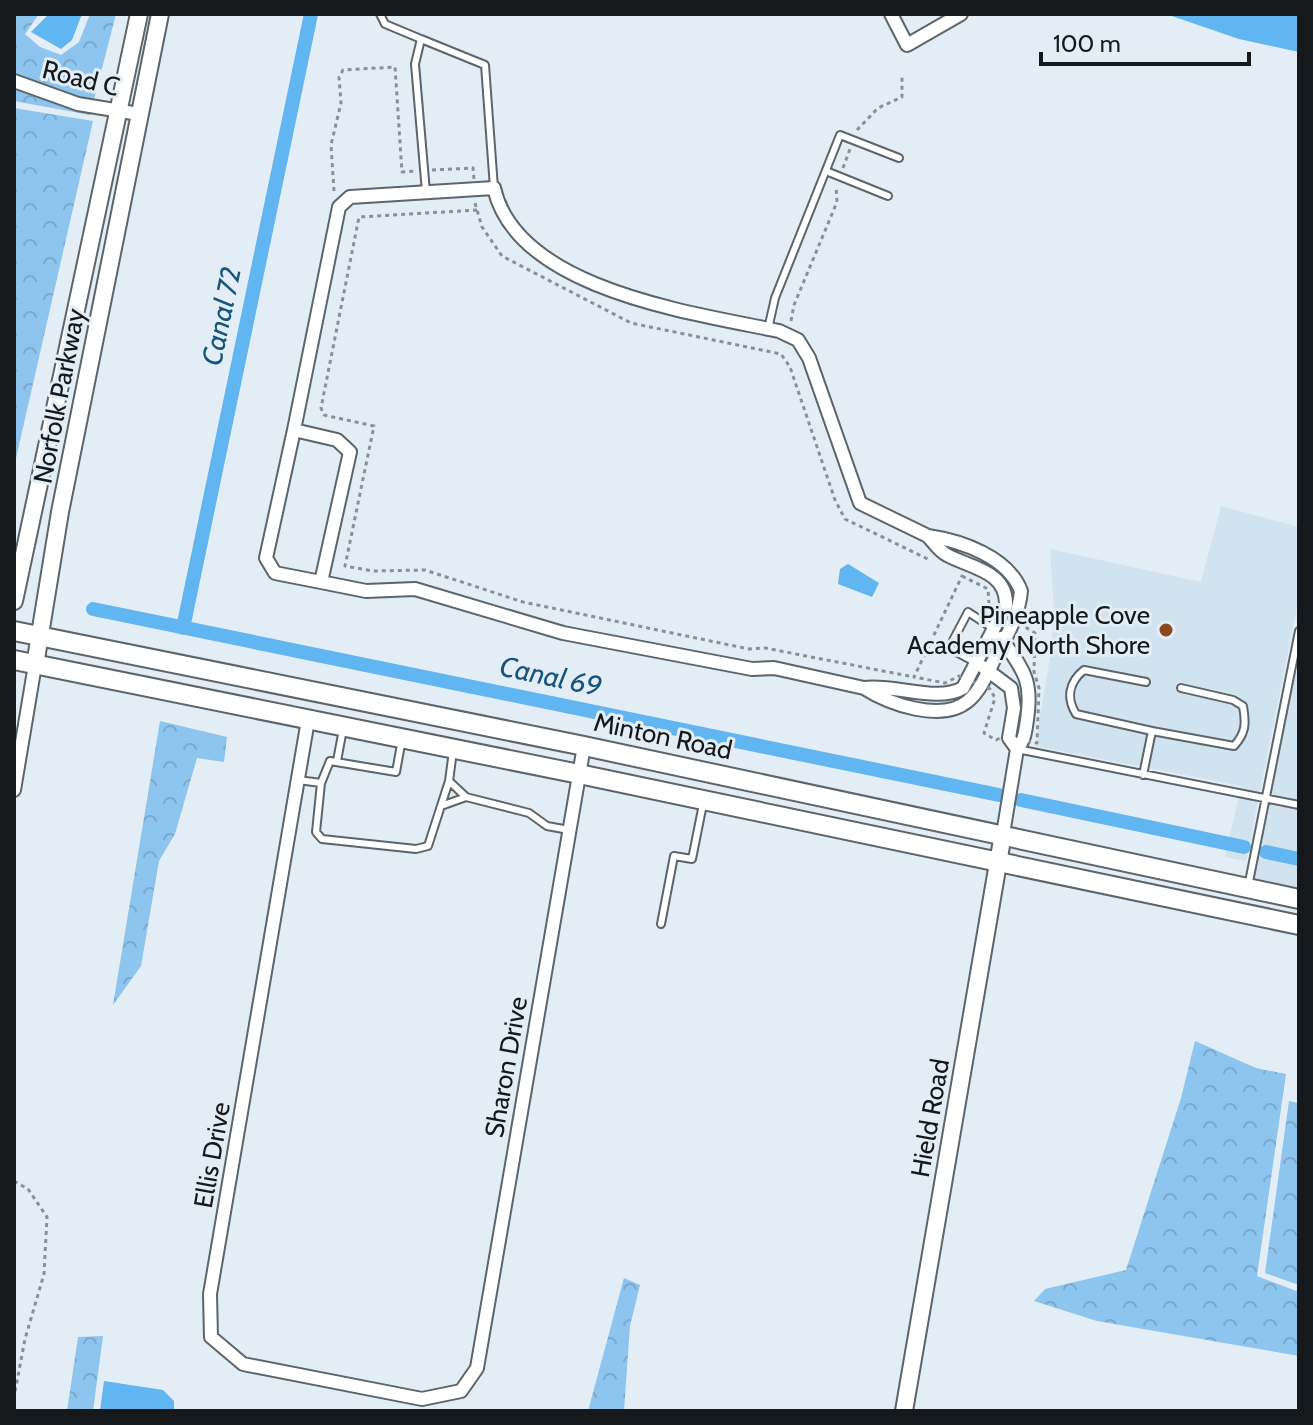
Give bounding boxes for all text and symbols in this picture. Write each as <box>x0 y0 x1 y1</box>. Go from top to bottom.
scale bar <box>1041 16 1249 66</box>
text: 100 m <box>1053 29 1121 58</box>
street label: Road C <box>39 53 123 103</box>
water label: Canal 72 <box>194 264 248 368</box>
street label: Norfolk Parkway <box>26 306 92 486</box>
place label: Pineapple Cove Academy North Shore <box>907 599 1150 661</box>
marker: Pineapple Cove Academy North Shore <box>1157 621 1175 639</box>
water label: Canal 69 <box>497 649 605 703</box>
street label: Minton Road <box>591 706 735 766</box>
street label: Sharon Drive <box>478 994 534 1140</box>
street label: Hield Road <box>904 1056 956 1180</box>
street label: Ellis Drive <box>187 1099 237 1211</box>

